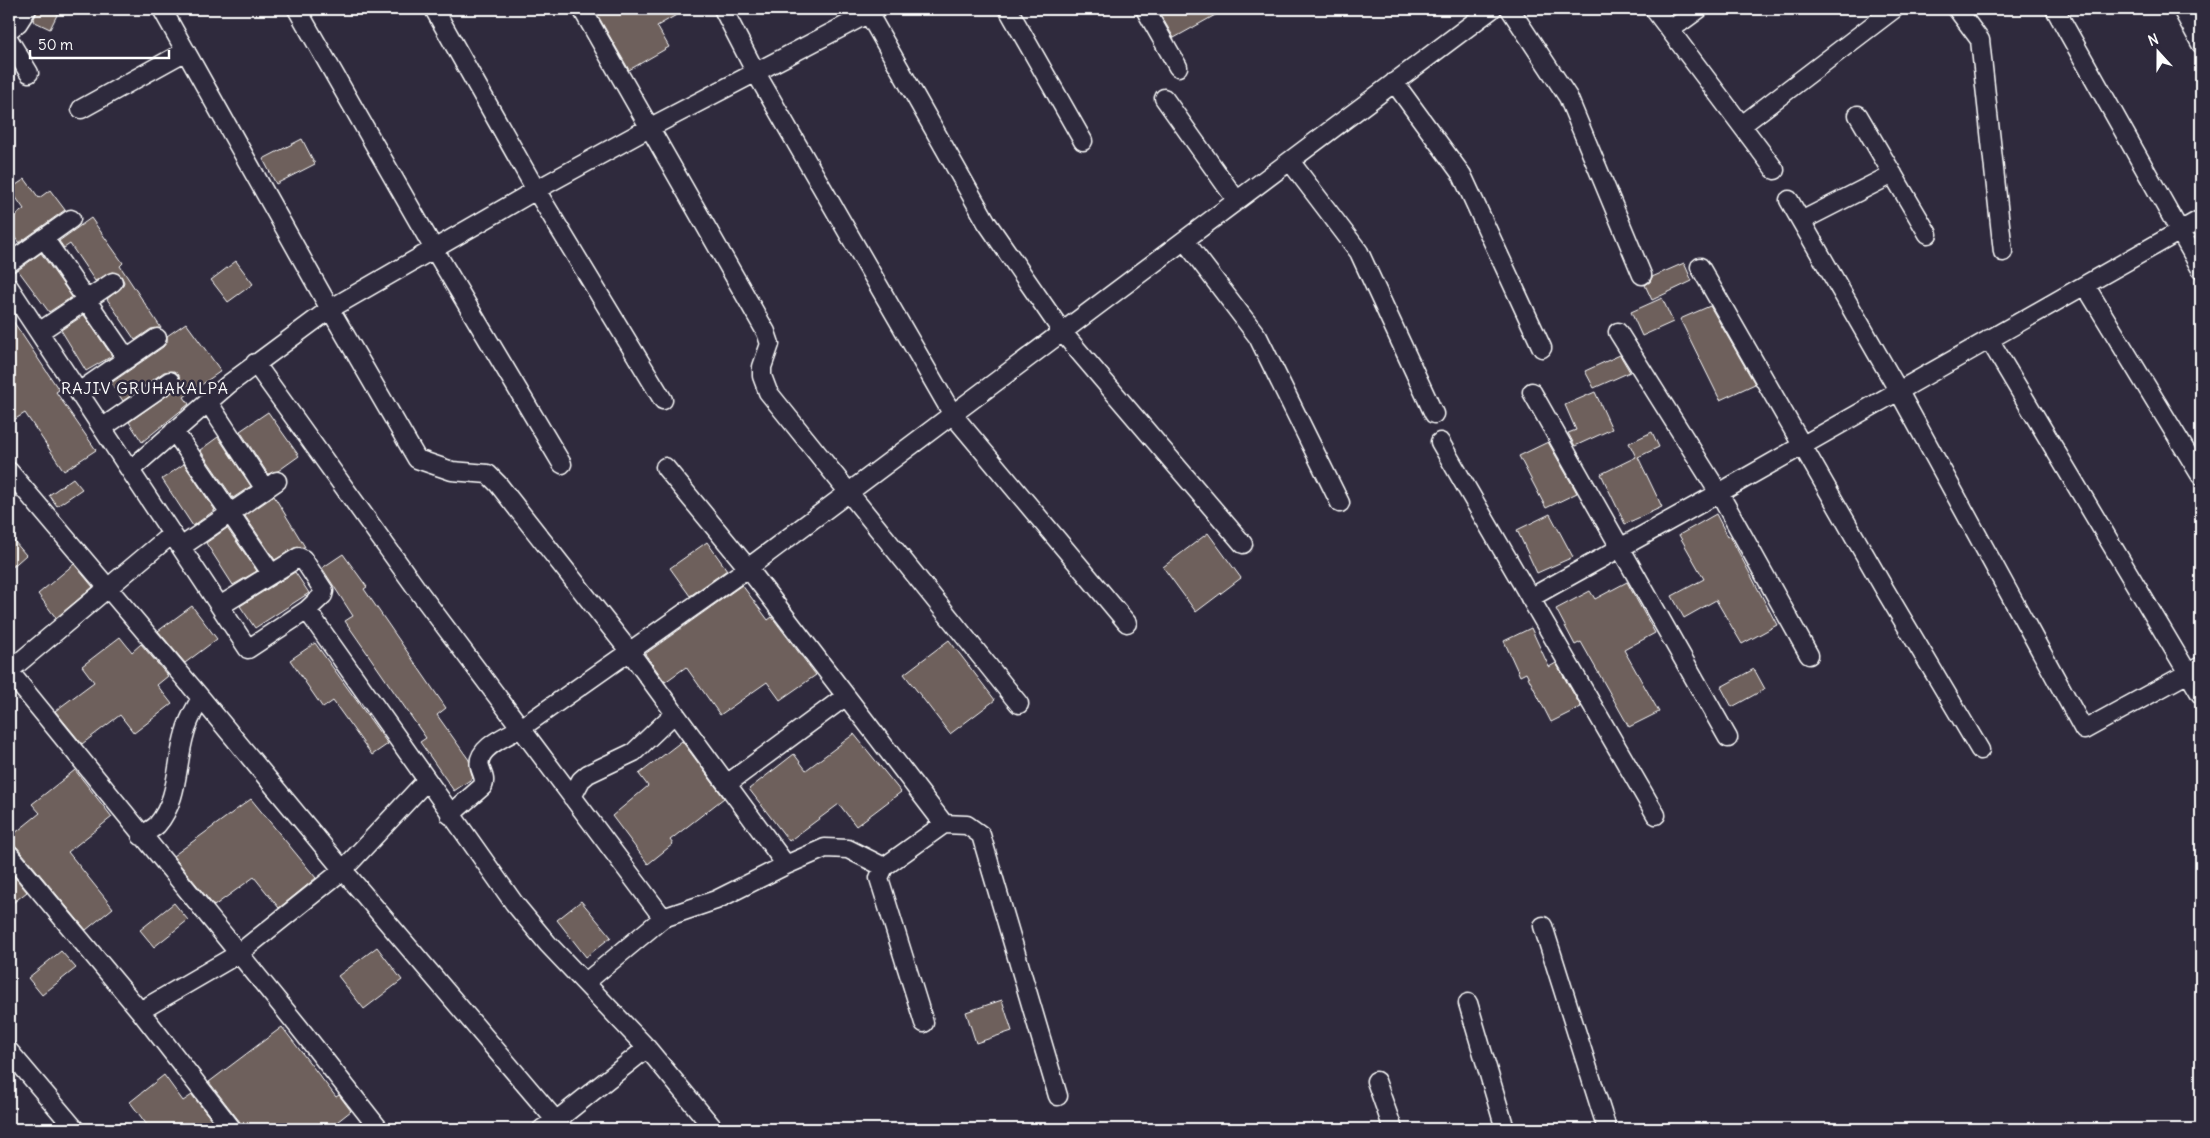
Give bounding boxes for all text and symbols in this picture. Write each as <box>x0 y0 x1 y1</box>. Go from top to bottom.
scale bar <box>30 28 169 60</box>
north arrow <box>2132 28 2182 78</box>
text: N <box>2146 30 2161 50</box>
text: 50 m <box>38 35 73 54</box>
district label: RAJIV GRUHAKALPA <box>61 378 229 398</box>

